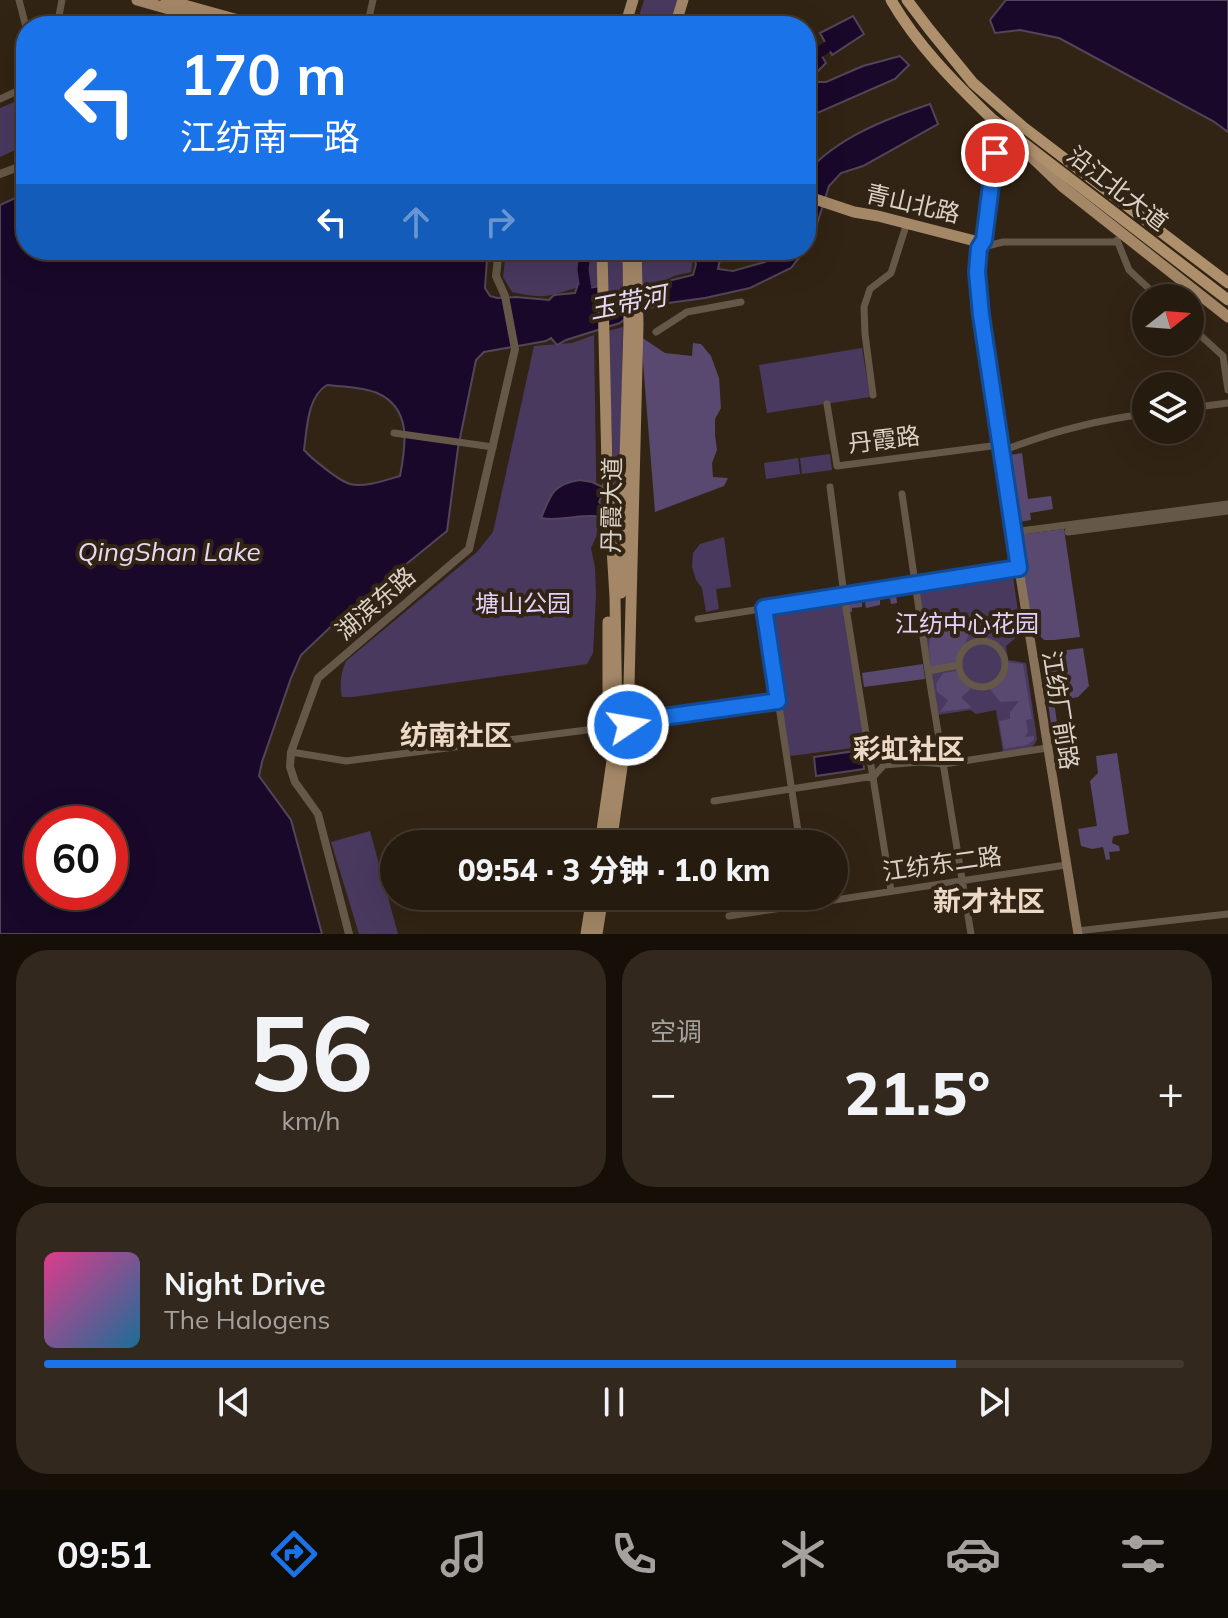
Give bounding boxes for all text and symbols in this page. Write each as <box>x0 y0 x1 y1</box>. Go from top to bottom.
text: 170 m <box>180 39 347 109</box>
icon: left <box>48 48 152 152</box>
text: 江纺南一路 <box>180 114 360 159</box>
pin <box>961 119 1029 187</box>
icon: arrive <box>973 131 1017 175</box>
street label: 沿江北大道 <box>1061 139 1175 237</box>
street label: 青山北路 <box>863 178 963 228</box>
icon: left <box>310 200 354 244</box>
icon: ahead <box>394 200 438 244</box>
icon: right <box>478 200 522 244</box>
water label: 玉带河 <box>587 277 674 326</box>
north arrow <box>1132 284 1204 356</box>
map controls <box>1132 284 1204 444</box>
button: layers <box>1132 372 1204 444</box>
street label: 丹霞路 <box>846 420 922 458</box>
street label: 丹霞大道 <box>595 457 627 553</box>
water label: QingShan Lake <box>77 535 261 568</box>
street label: 湖滨东路 <box>329 560 421 646</box>
park label: 塘山公园 <box>475 588 571 618</box>
park label: 江纺中心花园 <box>895 608 1039 638</box>
street label: 江纺厂前路 <box>1037 648 1085 772</box>
position arrow <box>586 683 670 767</box>
district label: 纺南社区 <box>400 717 512 752</box>
district label: 彩虹社区 <box>853 731 965 766</box>
speed limit sign: 60 <box>24 806 128 910</box>
street label: 江纺东二路 <box>880 840 1004 886</box>
text: 09:54 · 3 分钟 · 1.0 km <box>458 851 770 889</box>
district label: 新才社区 <box>933 883 1045 918</box>
text: 56 <box>249 986 373 1117</box>
text: 空调 <box>650 1015 702 1048</box>
text: 21.5° <box>844 1055 990 1130</box>
text: − <box>650 1065 676 1120</box>
text: + <box>1158 1065 1184 1120</box>
text: km/h <box>282 1104 340 1137</box>
text: Night Drive <box>164 1265 326 1303</box>
text: The Halogens <box>164 1303 330 1336</box>
icon: previous <box>212 1380 256 1424</box>
icon: pause <box>592 1380 636 1424</box>
icon: next <box>972 1380 1016 1424</box>
icon: directions <box>266 1526 322 1582</box>
icon: music <box>436 1526 492 1582</box>
icon: phone <box>606 1526 662 1582</box>
icon: climate <box>775 1526 831 1582</box>
icon: car <box>945 1526 1001 1582</box>
icon: filters <box>1115 1526 1171 1582</box>
text: 09:51 <box>57 1532 152 1577</box>

